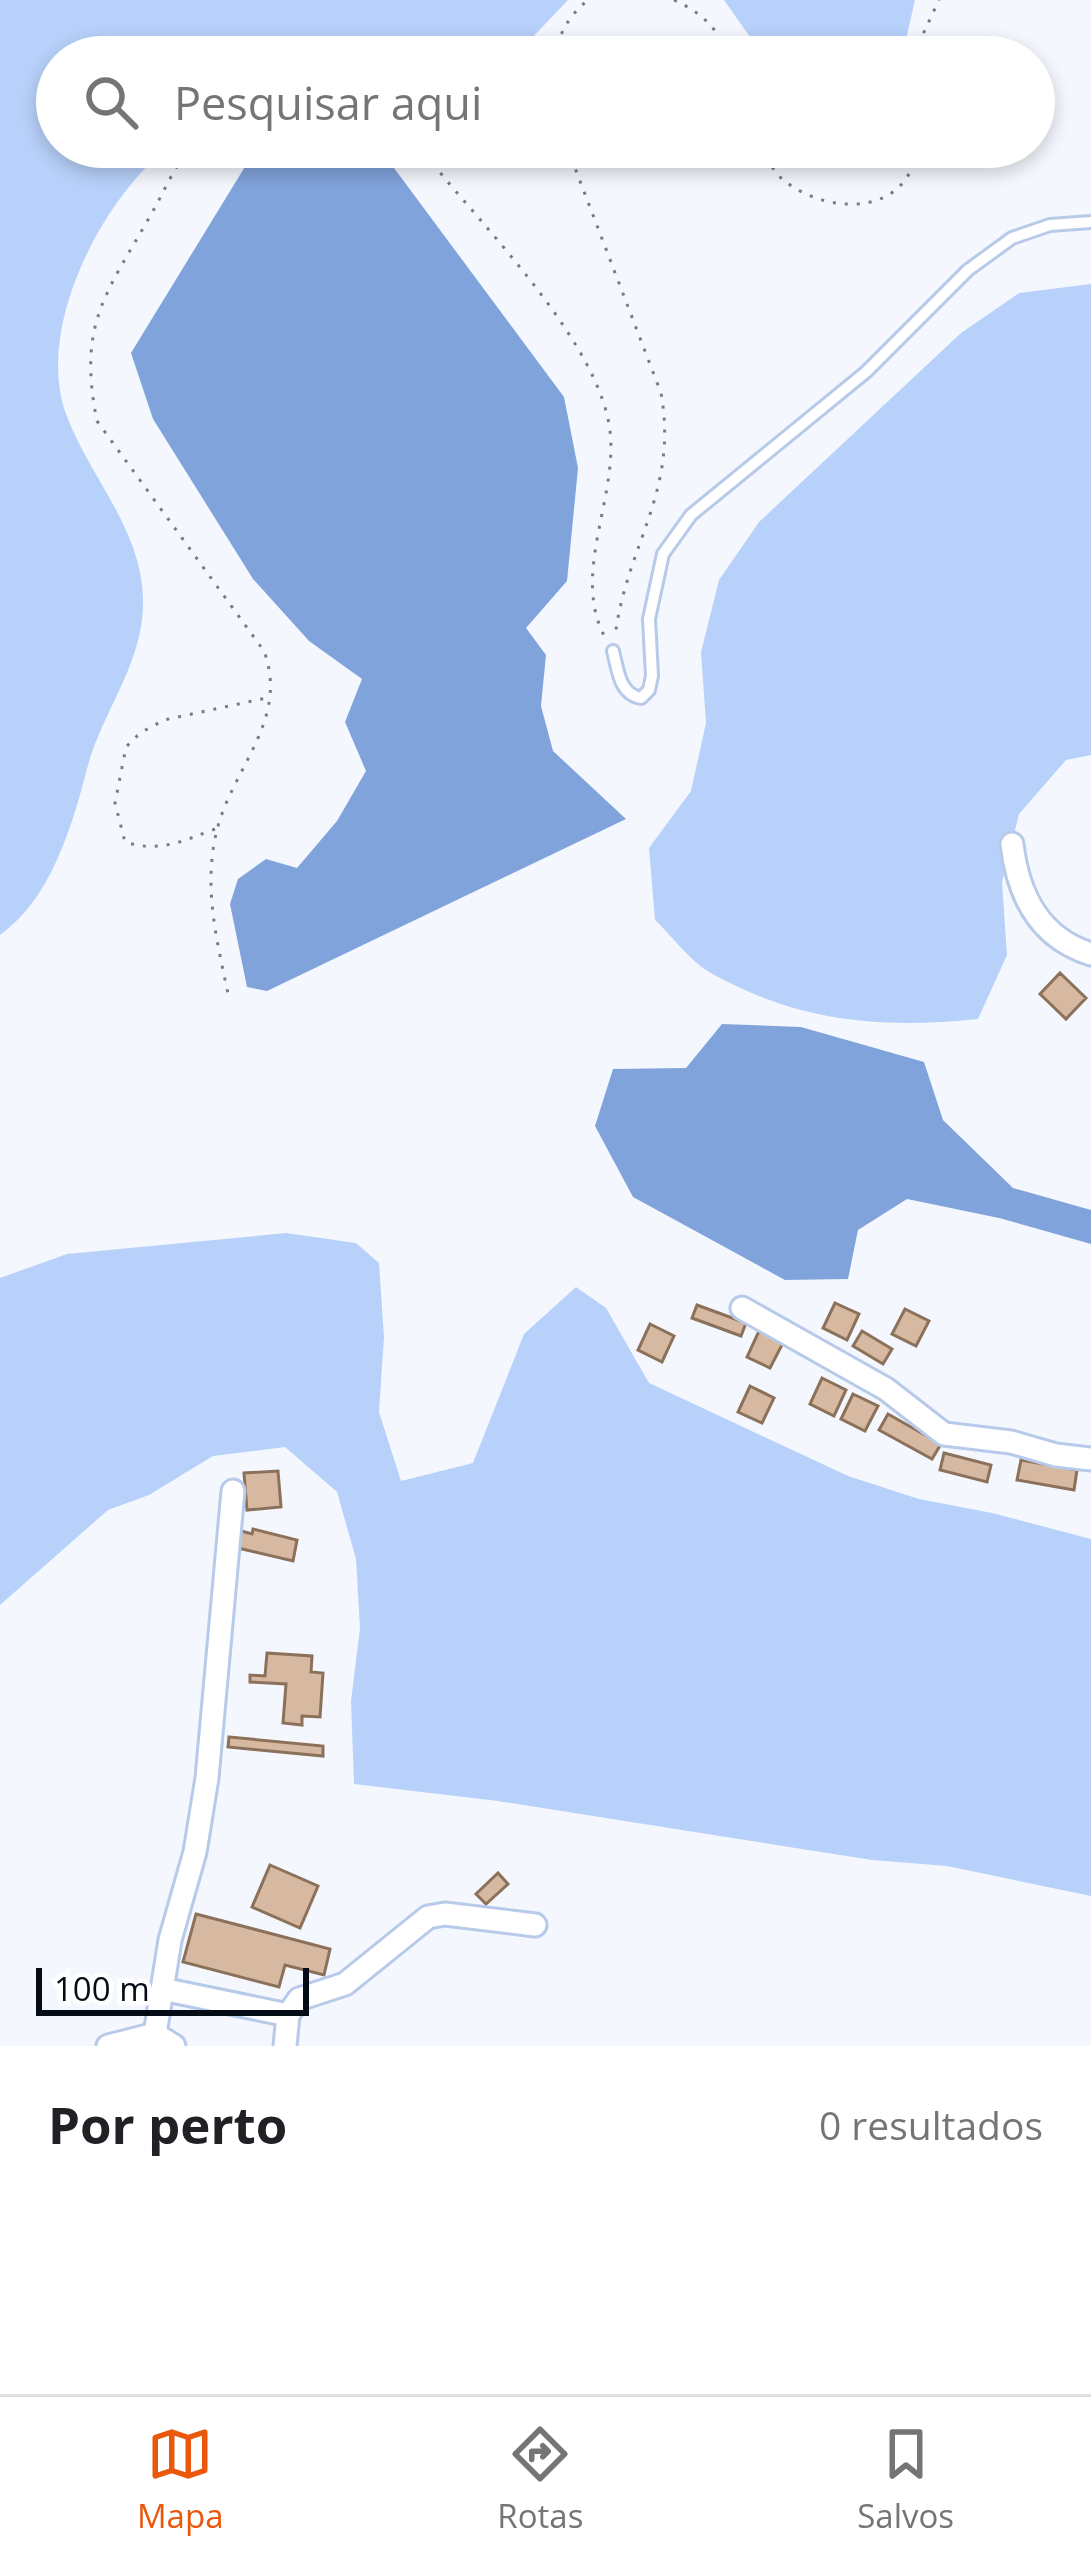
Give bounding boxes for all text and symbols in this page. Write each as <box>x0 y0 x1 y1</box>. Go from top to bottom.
search box <box>36 36 1055 168</box>
icon: search <box>78 69 144 135</box>
text: Pesquisar aqui <box>174 72 482 133</box>
scale bar <box>36 1962 309 2015</box>
text: 100 m <box>54 1966 150 2011</box>
text: Por perto <box>48 2089 287 2159</box>
text: 0 resultados <box>819 2098 1043 2151</box>
tab: Mapa <box>137 2421 223 2538</box>
tab: Rotas <box>497 2421 583 2538</box>
tab: Salvos <box>857 2421 954 2538</box>

